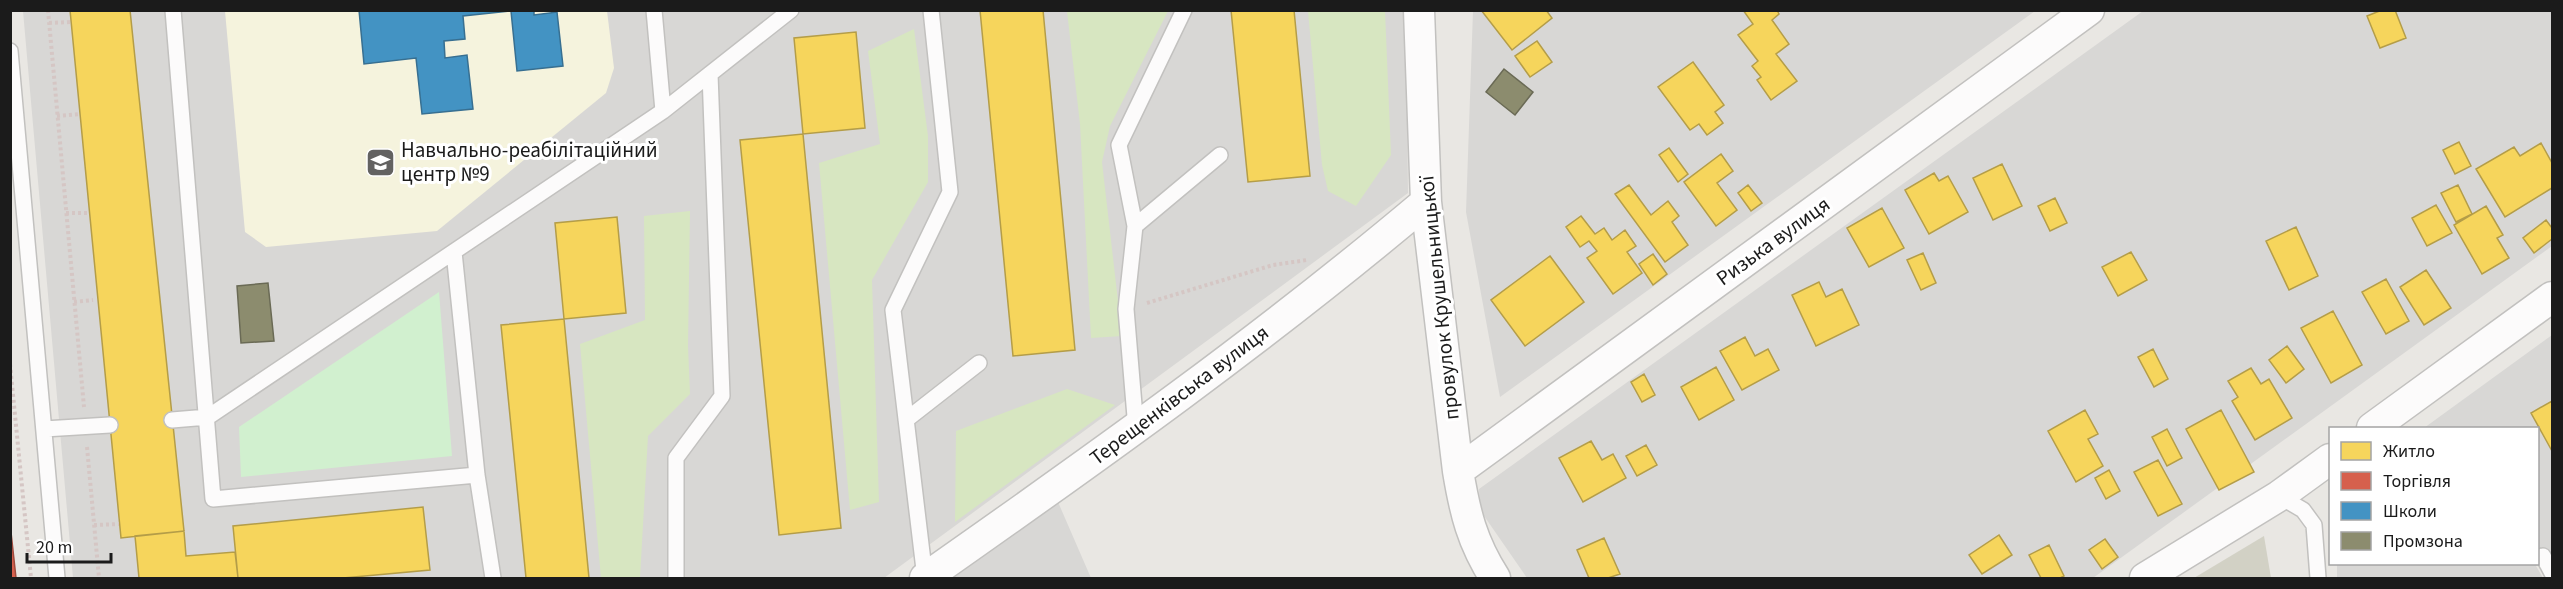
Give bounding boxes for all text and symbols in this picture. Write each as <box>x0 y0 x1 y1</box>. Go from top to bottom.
place label: Навчально-реабілітаційний центр №9 <box>401 135 658 189</box>
school or university icon: Навчально-реабілітаційний центр №9 <box>364 146 396 178</box>
street label: провулок Крушельницької <box>1411 174 1467 422</box>
street label: Ризька вулиця <box>1710 189 1836 293</box>
street label: Терещенківська вулиця <box>1083 318 1275 472</box>
legend <box>2329 427 2539 565</box>
text: Житло <box>2383 439 2435 464</box>
text: Торгівля <box>2383 469 2451 494</box>
text: Школи <box>2383 499 2437 524</box>
scale bar <box>27 526 111 564</box>
text: Промзона <box>2383 529 2463 554</box>
text: 20 m <box>36 535 72 560</box>

